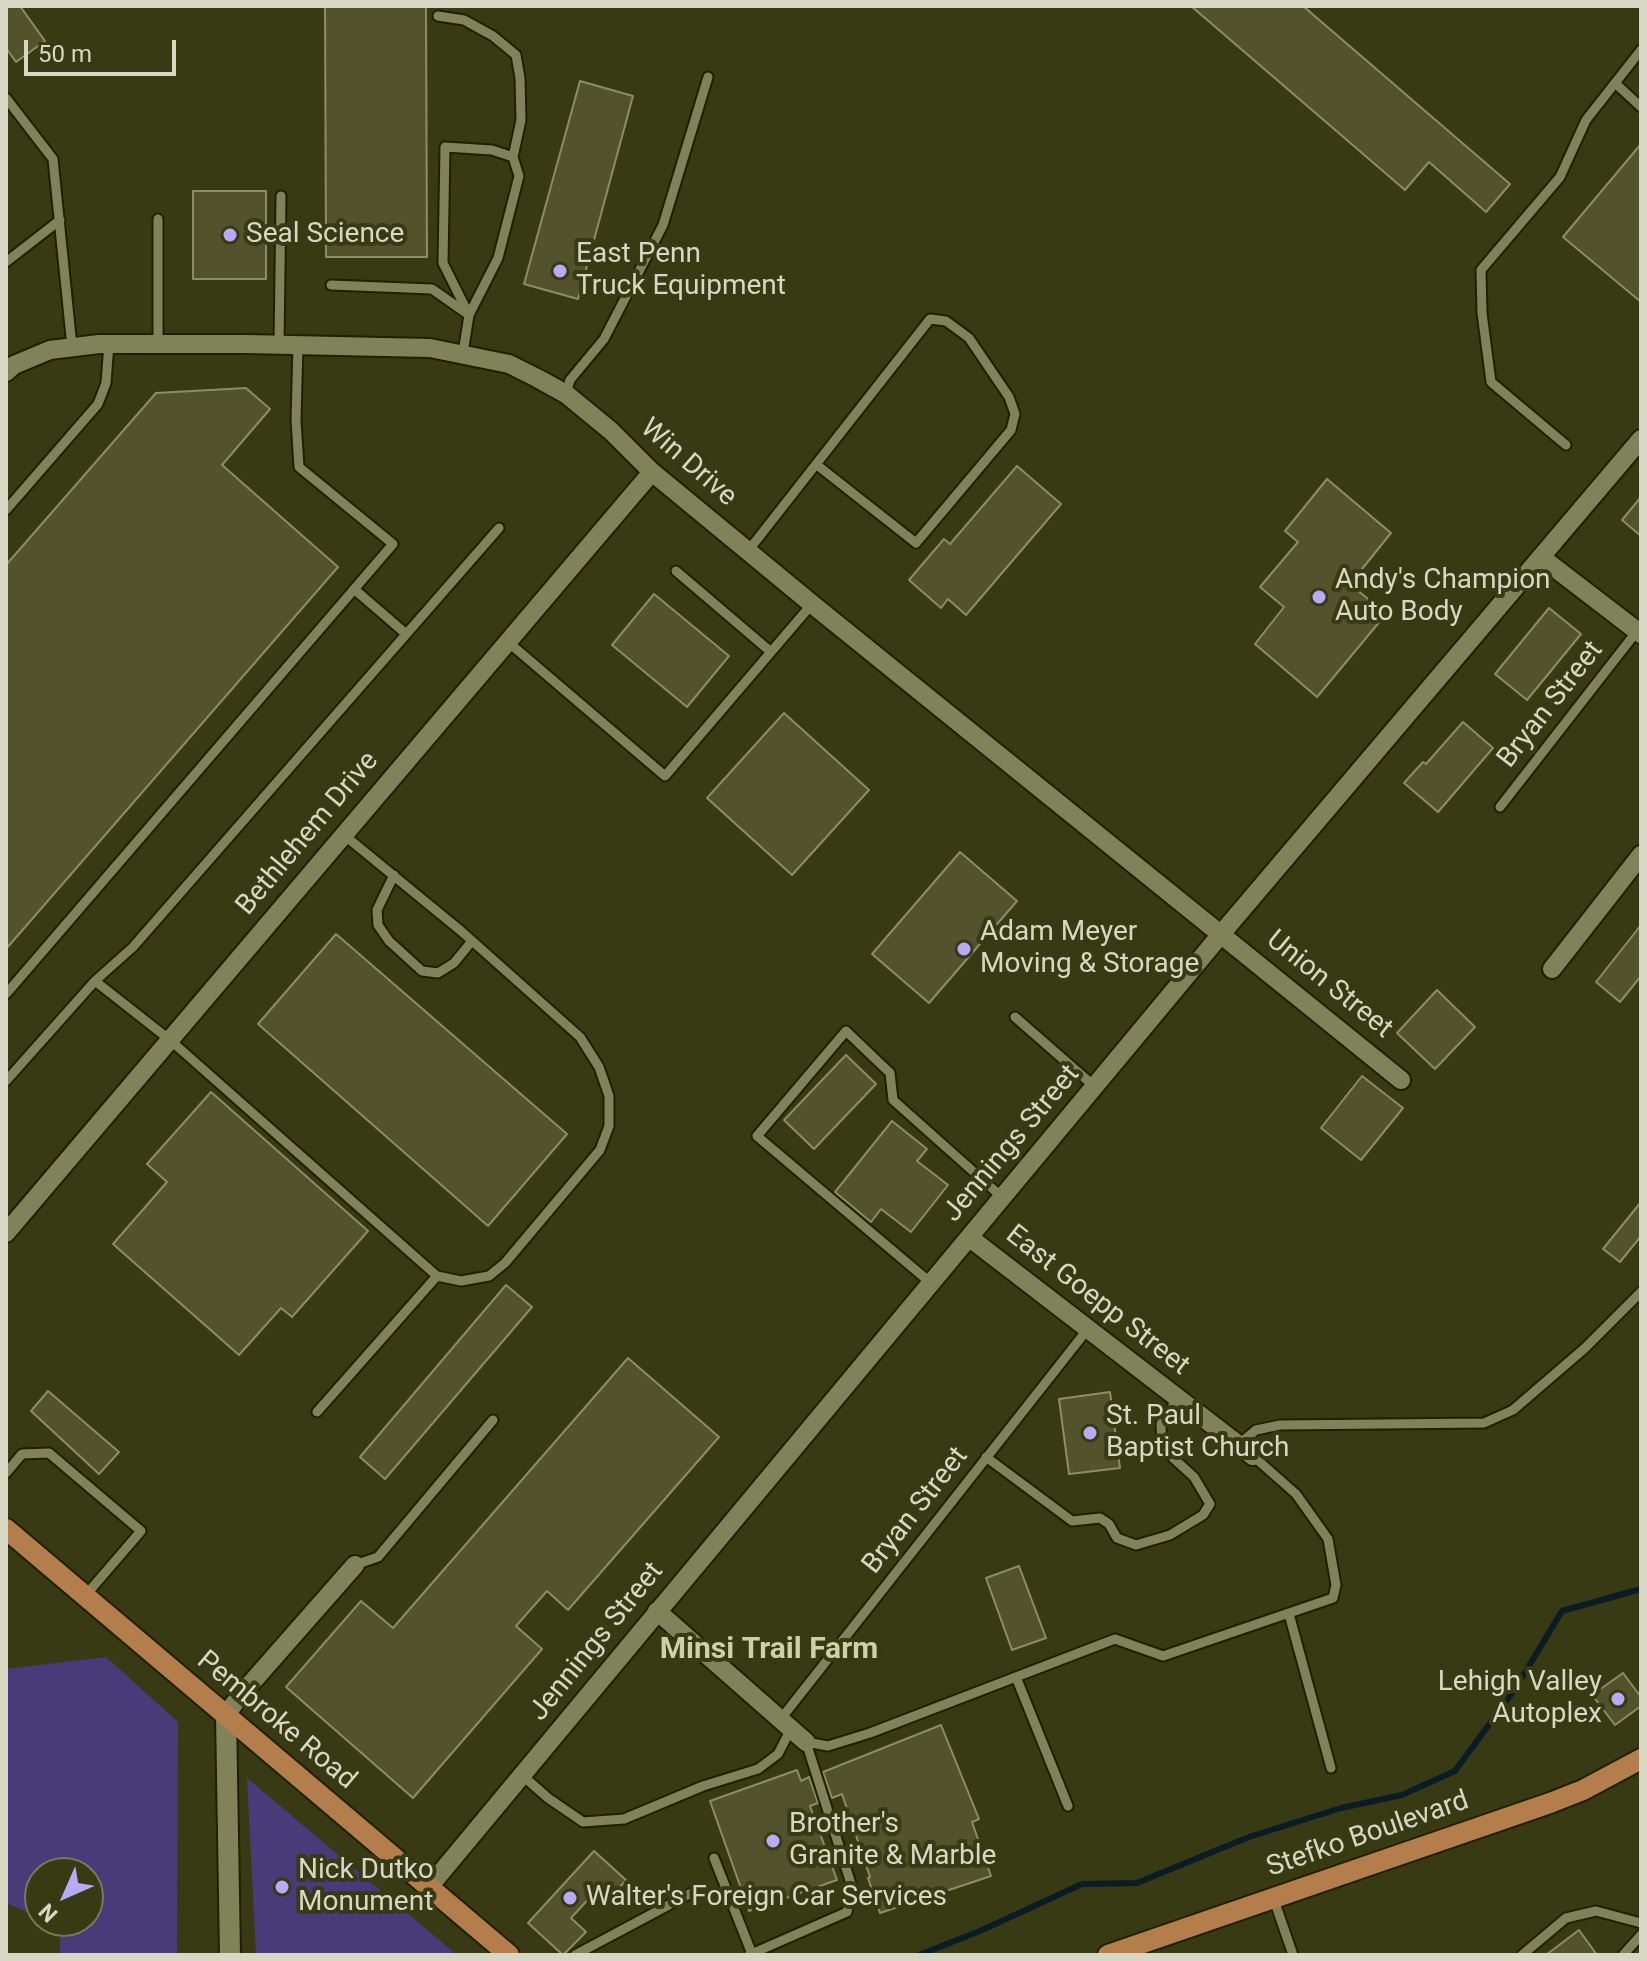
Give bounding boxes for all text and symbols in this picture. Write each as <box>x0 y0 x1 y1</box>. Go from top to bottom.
scale bar <box>28 24 180 74</box>
text: 50 m <box>38 40 92 68</box>
place label: Seal Science <box>246 218 404 252</box>
marker: Seal Science <box>221 226 239 244</box>
place label: East Penn Truck Equipment <box>576 238 786 304</box>
marker: East Penn Truck Equipment <box>551 262 569 280</box>
street label: Win Drive <box>633 412 743 514</box>
place label: Andy's Champion Auto Body <box>1335 564 1551 630</box>
marker: Andy's Champion Auto Body <box>1310 588 1328 606</box>
street label: Bryan Street <box>1491 635 1611 775</box>
street label: Bethlehem Drive <box>230 745 386 923</box>
place label: Adam Meyer Moving & Storage <box>980 916 1199 982</box>
street label: Union Street <box>1259 924 1399 1046</box>
marker: Adam Meyer Moving & Storage <box>955 940 973 958</box>
street label: Jennings Street <box>937 1059 1087 1229</box>
street label: East Goepp Street <box>998 1219 1196 1383</box>
place label: St. Paul Baptist Church <box>1106 1400 1289 1466</box>
marker: St. Paul Baptist Church <box>1081 1424 1099 1442</box>
street label: Bryan Street <box>856 1441 976 1581</box>
street label: Jennings Street <box>523 1556 671 1728</box>
district label: Minsi Trail Farm <box>660 1632 878 1668</box>
street label: Pembroke Road <box>189 1645 363 1797</box>
place label: Lehigh Valley Autoplex <box>1438 1666 1602 1732</box>
marker: Lehigh Valley Autoplex <box>1609 1690 1627 1708</box>
street label: Stefko Boulevard <box>1263 1785 1473 1885</box>
place label: Brother's Granite & Marble <box>789 1808 996 1874</box>
marker: Brother's Granite & Marble <box>764 1832 782 1850</box>
place label: Nick Dutko Monument <box>298 1854 434 1920</box>
north arrow <box>24 1857 104 1937</box>
marker: Nick Dutko Monument <box>273 1878 291 1896</box>
place label: Walter's Foreign Car Services <box>586 1881 947 1915</box>
marker: Walter's Foreign Car Services <box>561 1889 579 1907</box>
text: N <box>34 1899 62 1927</box>

